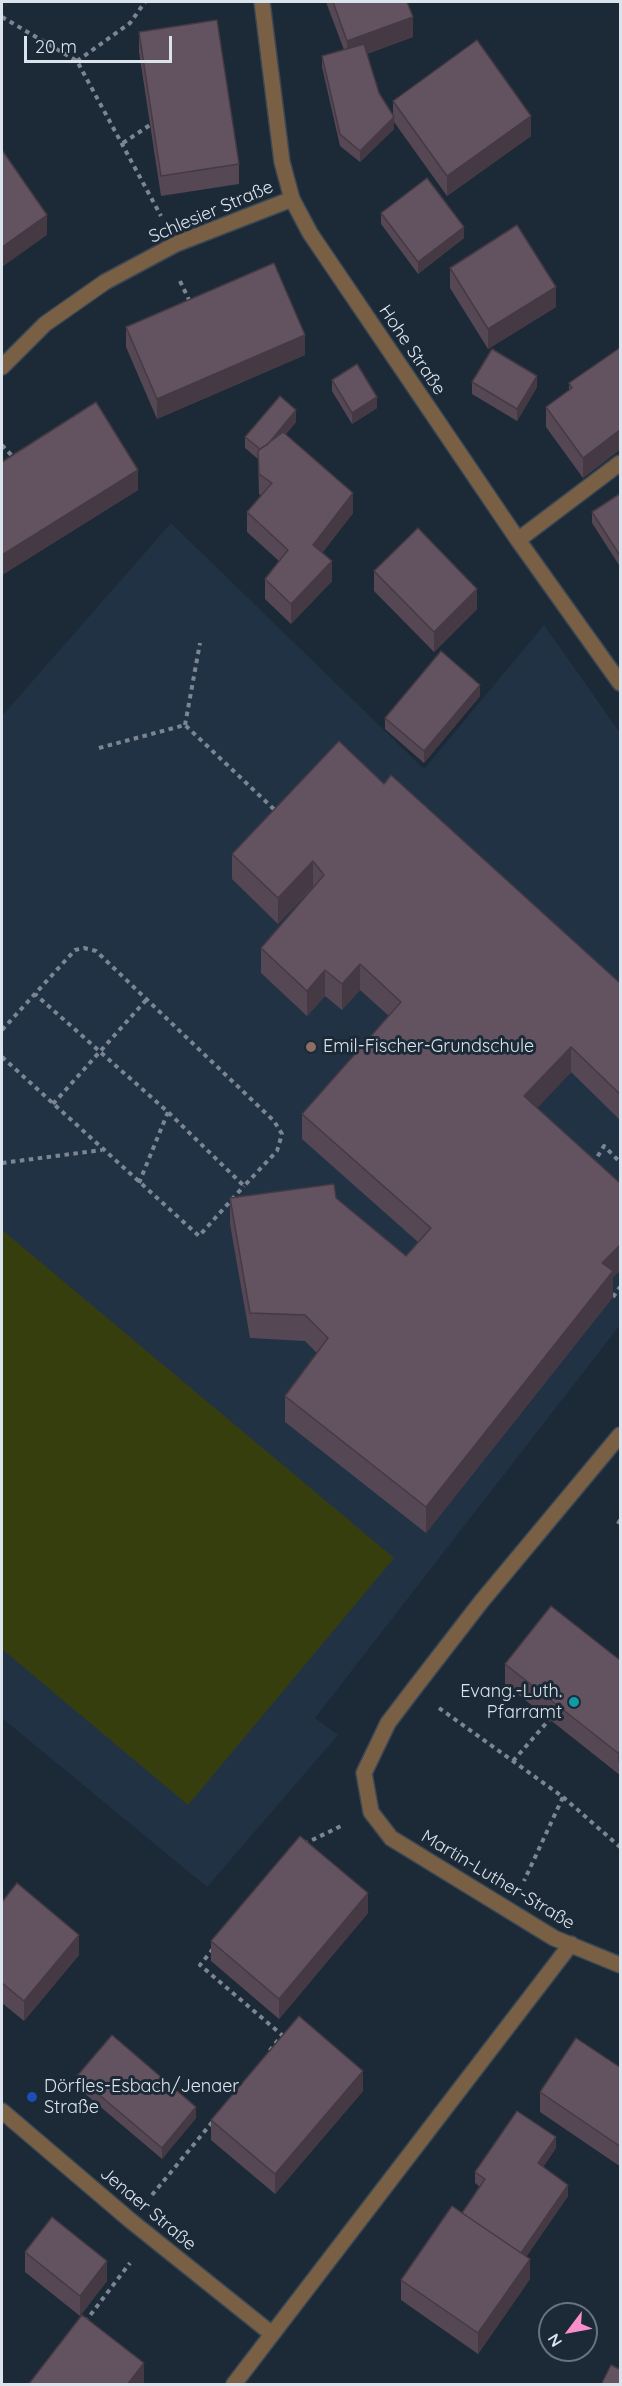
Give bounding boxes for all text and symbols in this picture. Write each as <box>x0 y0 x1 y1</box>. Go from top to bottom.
scale bar <box>27 24 176 62</box>
text: 20 m <box>35 35 77 58</box>
street label: Schlesier Straße <box>146 176 276 248</box>
street label: Hohe Straße <box>374 301 450 399</box>
place label: Emil-Fischer-Grundschule <box>323 1036 534 1058</box>
marker: Emil-Fischer-Grundschule <box>304 1040 318 1054</box>
place label: Evang.-Luth. Pfarramt <box>460 1681 562 1724</box>
marker: Evang.-Luth. Pfarramt <box>567 1695 581 1709</box>
street label: Martin-Luther-Straße <box>417 1826 579 1934</box>
place label: Dörfles-Esbach/Jenaer Straße <box>44 2076 239 2118</box>
marker: Dörfles-Esbach/Jenaer Straße <box>25 2090 39 2104</box>
street label: Jenaer Straße <box>96 2163 200 2255</box>
north arrow <box>538 2302 598 2362</box>
text: N <box>543 2330 566 2351</box>

